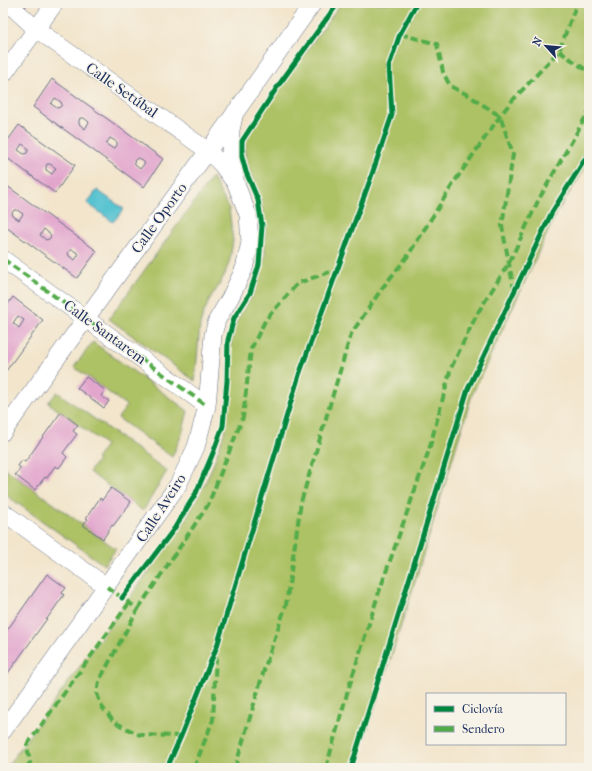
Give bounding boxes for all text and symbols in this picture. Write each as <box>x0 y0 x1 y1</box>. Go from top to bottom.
north arrow <box>526 26 566 66</box>
text: N <box>530 34 546 48</box>
street label: Calle Setúbal <box>83 59 161 121</box>
street label: Calle Oporto <box>127 179 191 257</box>
street label: Calle Santarem <box>60 296 150 368</box>
street label: Calle Aveiro <box>132 470 190 546</box>
legend <box>426 693 566 745</box>
text: Ciclovía <box>462 702 503 716</box>
text: Sendero <box>462 722 505 736</box>

